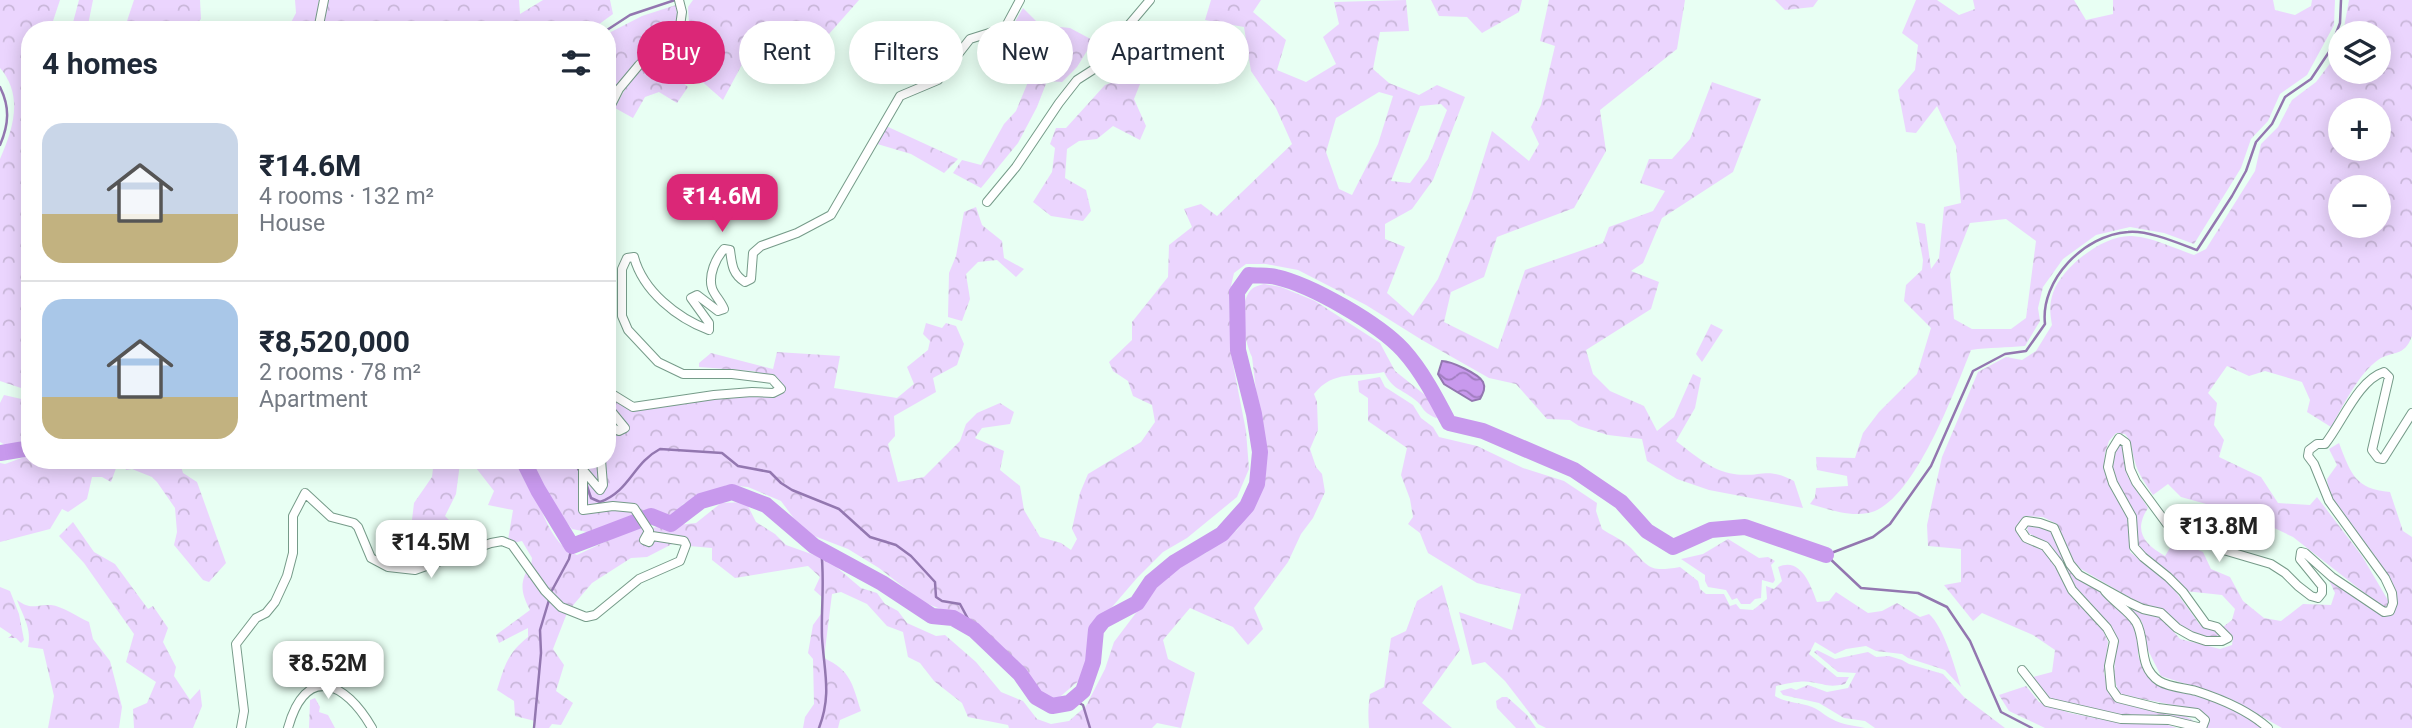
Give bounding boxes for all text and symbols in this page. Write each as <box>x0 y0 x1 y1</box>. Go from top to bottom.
chip: Buy <box>637 21 725 84</box>
chip: Rent <box>739 21 835 84</box>
chip: Filters <box>849 21 963 84</box>
chip: New <box>977 21 1073 84</box>
chip: Apartment <box>1087 21 1249 84</box>
map controls <box>2328 21 2391 238</box>
button: layers <box>2328 21 2391 84</box>
icon: filters <box>557 44 595 82</box>
text: 4 homes <box>42 46 158 81</box>
button: + <box>2328 98 2391 161</box>
text: ₹14.6M <box>259 148 361 183</box>
icon: home <box>98 151 182 235</box>
pin: ₹14.6M <box>665 174 779 234</box>
button: − <box>2328 175 2391 238</box>
text: 4 rooms · 132 m² <box>259 183 434 210</box>
text: ₹14.6M <box>683 183 761 210</box>
text: House <box>259 210 325 237</box>
text: ₹8,520,000 <box>259 324 410 359</box>
icon: home <box>98 327 182 411</box>
text: 2 rooms · 78 m² <box>259 359 421 386</box>
text: Apartment <box>259 386 368 413</box>
pin: ₹13.8M <box>2162 504 2276 564</box>
text: ₹13.8M <box>2180 513 2258 540</box>
pin: ₹14.5M <box>374 520 488 580</box>
text: ₹14.5M <box>392 529 470 556</box>
pin: ₹8.52M <box>271 642 385 701</box>
text: ₹8.52M <box>289 650 367 677</box>

